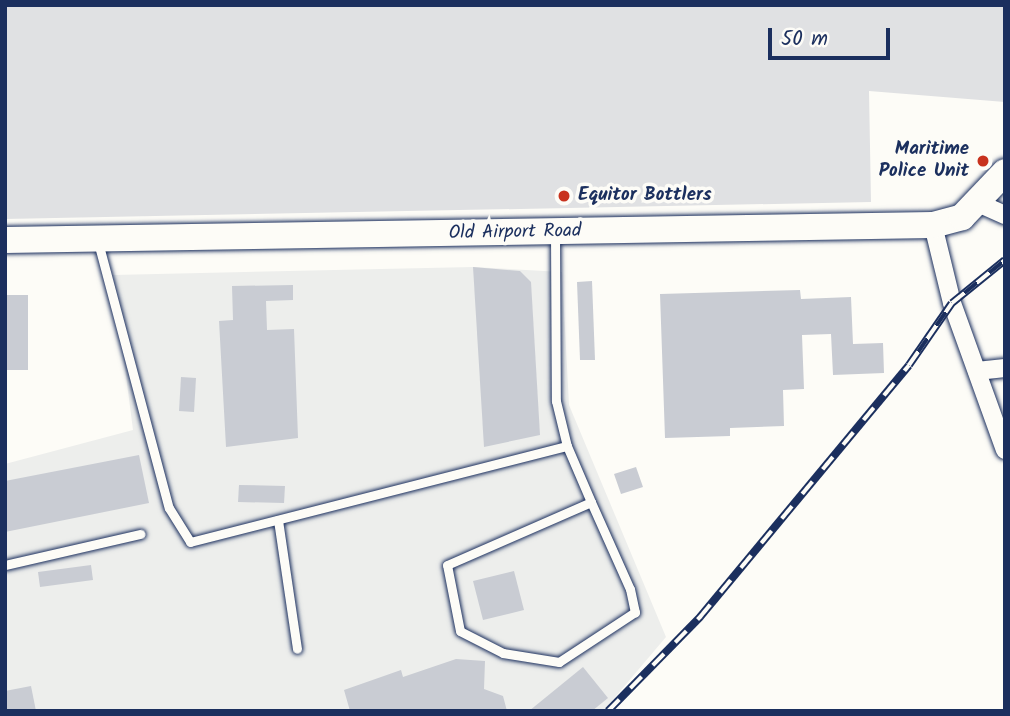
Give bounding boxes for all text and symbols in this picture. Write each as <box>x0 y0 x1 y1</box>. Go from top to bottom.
scale bar <box>772 14 894 58</box>
text: 50 m <box>781 23 828 56</box>
place label: Maritime Police Unit <box>879 139 969 183</box>
marker: Maritime Police Unit <box>975 153 991 169</box>
place label: Equitor Bottlers <box>578 185 712 207</box>
marker: Equitor Bottlers <box>556 188 572 204</box>
street label: Old Airport Road <box>448 220 582 246</box>

